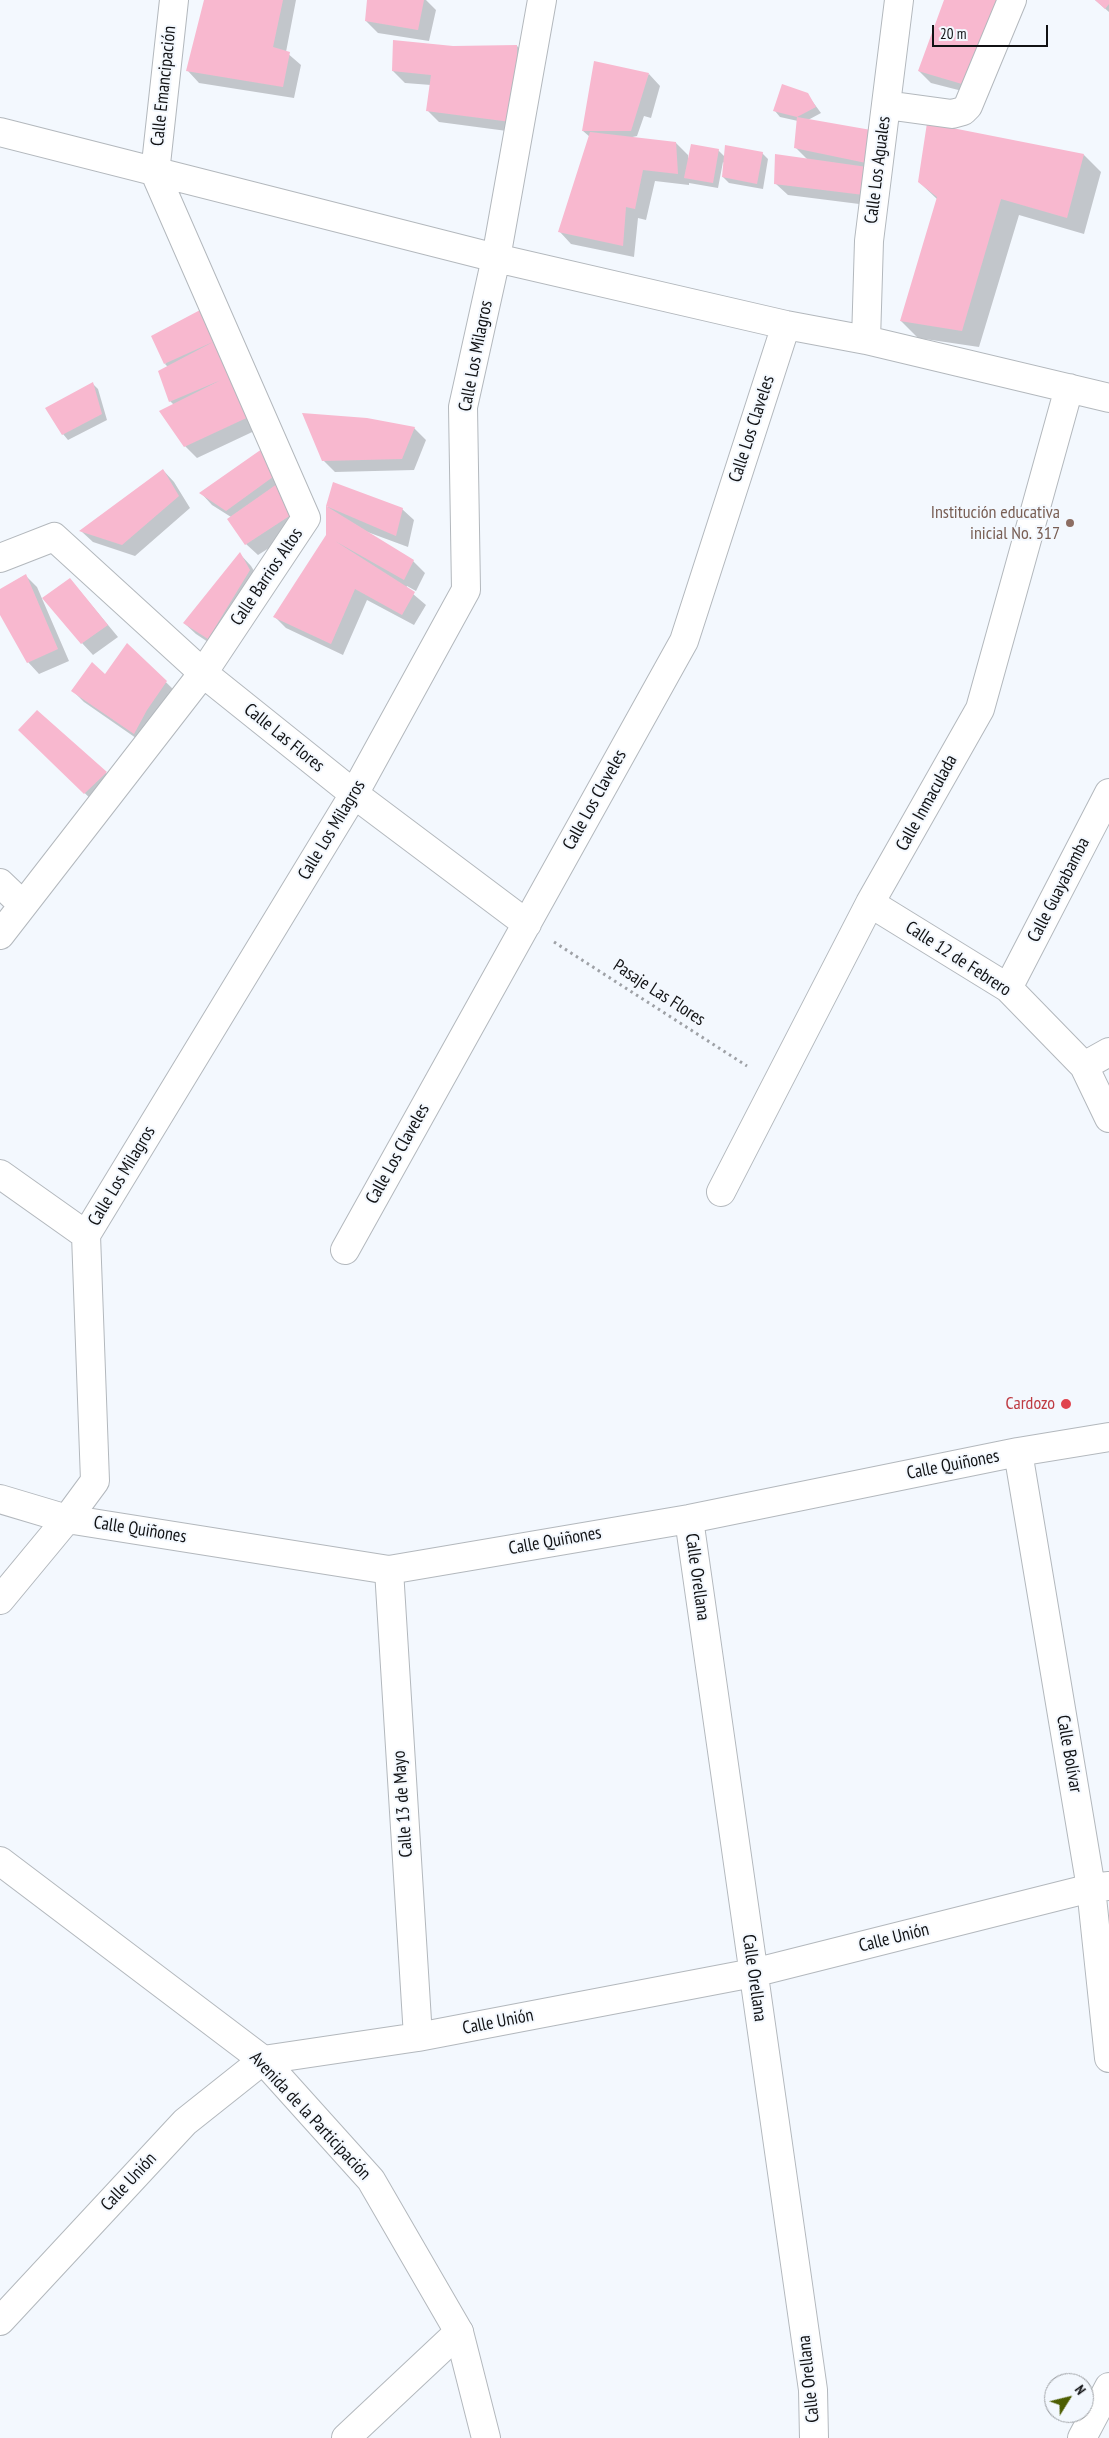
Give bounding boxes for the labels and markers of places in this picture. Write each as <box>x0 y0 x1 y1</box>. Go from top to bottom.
place label: Institución educativa inicial No. 317 <box>931 502 1060 544</box>
marker: Institución educativa inicial No. 317 <box>1064 517 1076 529</box>
place label: Cardozo <box>1005 1393 1055 1415</box>
marker: Cardozo <box>1059 1397 1073 1411</box>

